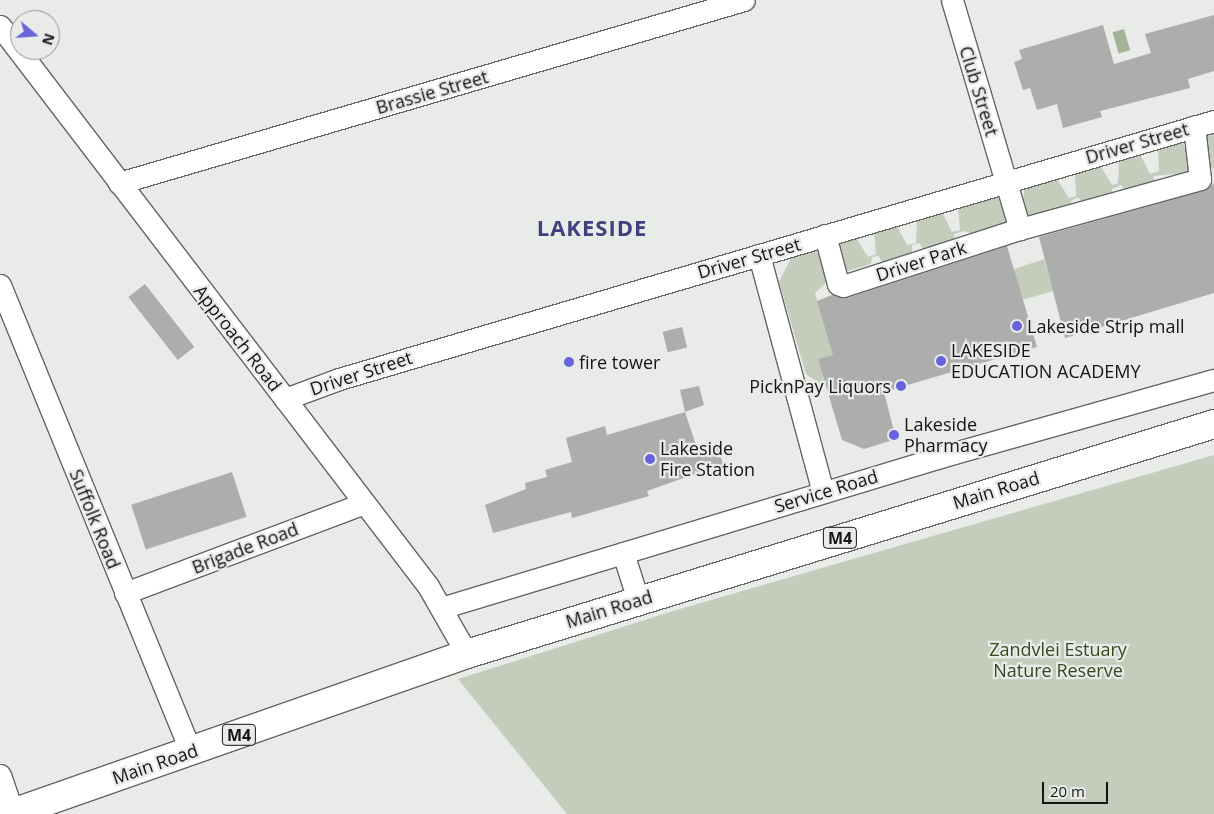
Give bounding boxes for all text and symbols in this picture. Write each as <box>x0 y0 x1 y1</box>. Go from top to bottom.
north arrow <box>10 10 60 60</box>
text: N <box>38 31 60 48</box>
street label: Club Street <box>955 43 1003 139</box>
street label: Brassie Street <box>373 66 491 118</box>
street label: Driver Street <box>1083 118 1191 168</box>
district label: LAKESIDE <box>536 215 648 241</box>
street label: Driver Street <box>695 233 803 283</box>
street label: Driver Park <box>873 236 969 286</box>
street label: Approach Road <box>190 281 286 395</box>
place label: Lakeside Strip mall <box>1027 315 1185 337</box>
marker: Lakeside Strip mall <box>1011 320 1023 332</box>
place label: LAKESIDE EDUCATION ACADEMY <box>951 340 1140 382</box>
street label: Driver Street <box>307 346 415 400</box>
place label: fire tower <box>579 351 660 373</box>
marker: LAKESIDE EDUCATION ACADEMY <box>935 355 947 367</box>
marker: fire tower <box>563 356 575 368</box>
place label: PicknPay Liquors <box>749 375 891 397</box>
marker: PicknPay Liquors <box>895 380 907 392</box>
place label: Lakeside Pharmacy <box>904 414 988 456</box>
marker: Lakeside Pharmacy <box>888 429 900 441</box>
place label: Lakeside Fire Station <box>660 438 755 480</box>
marker: Lakeside Fire Station <box>644 453 656 465</box>
street label: Service Road <box>772 465 880 517</box>
street label: Suffolk Road <box>65 466 125 572</box>
street label: Main Road <box>950 467 1042 513</box>
street label: Brigade Road <box>189 518 301 578</box>
road number: M4 <box>822 524 858 552</box>
street label: Main Road <box>563 586 655 632</box>
park label: Zandvlei Estuary Nature Reserve <box>989 639 1127 682</box>
road number: M4 <box>222 722 256 748</box>
street label: Main Road <box>109 739 201 789</box>
scale bar <box>1044 772 1110 804</box>
text: 20 m <box>1050 781 1085 801</box>

